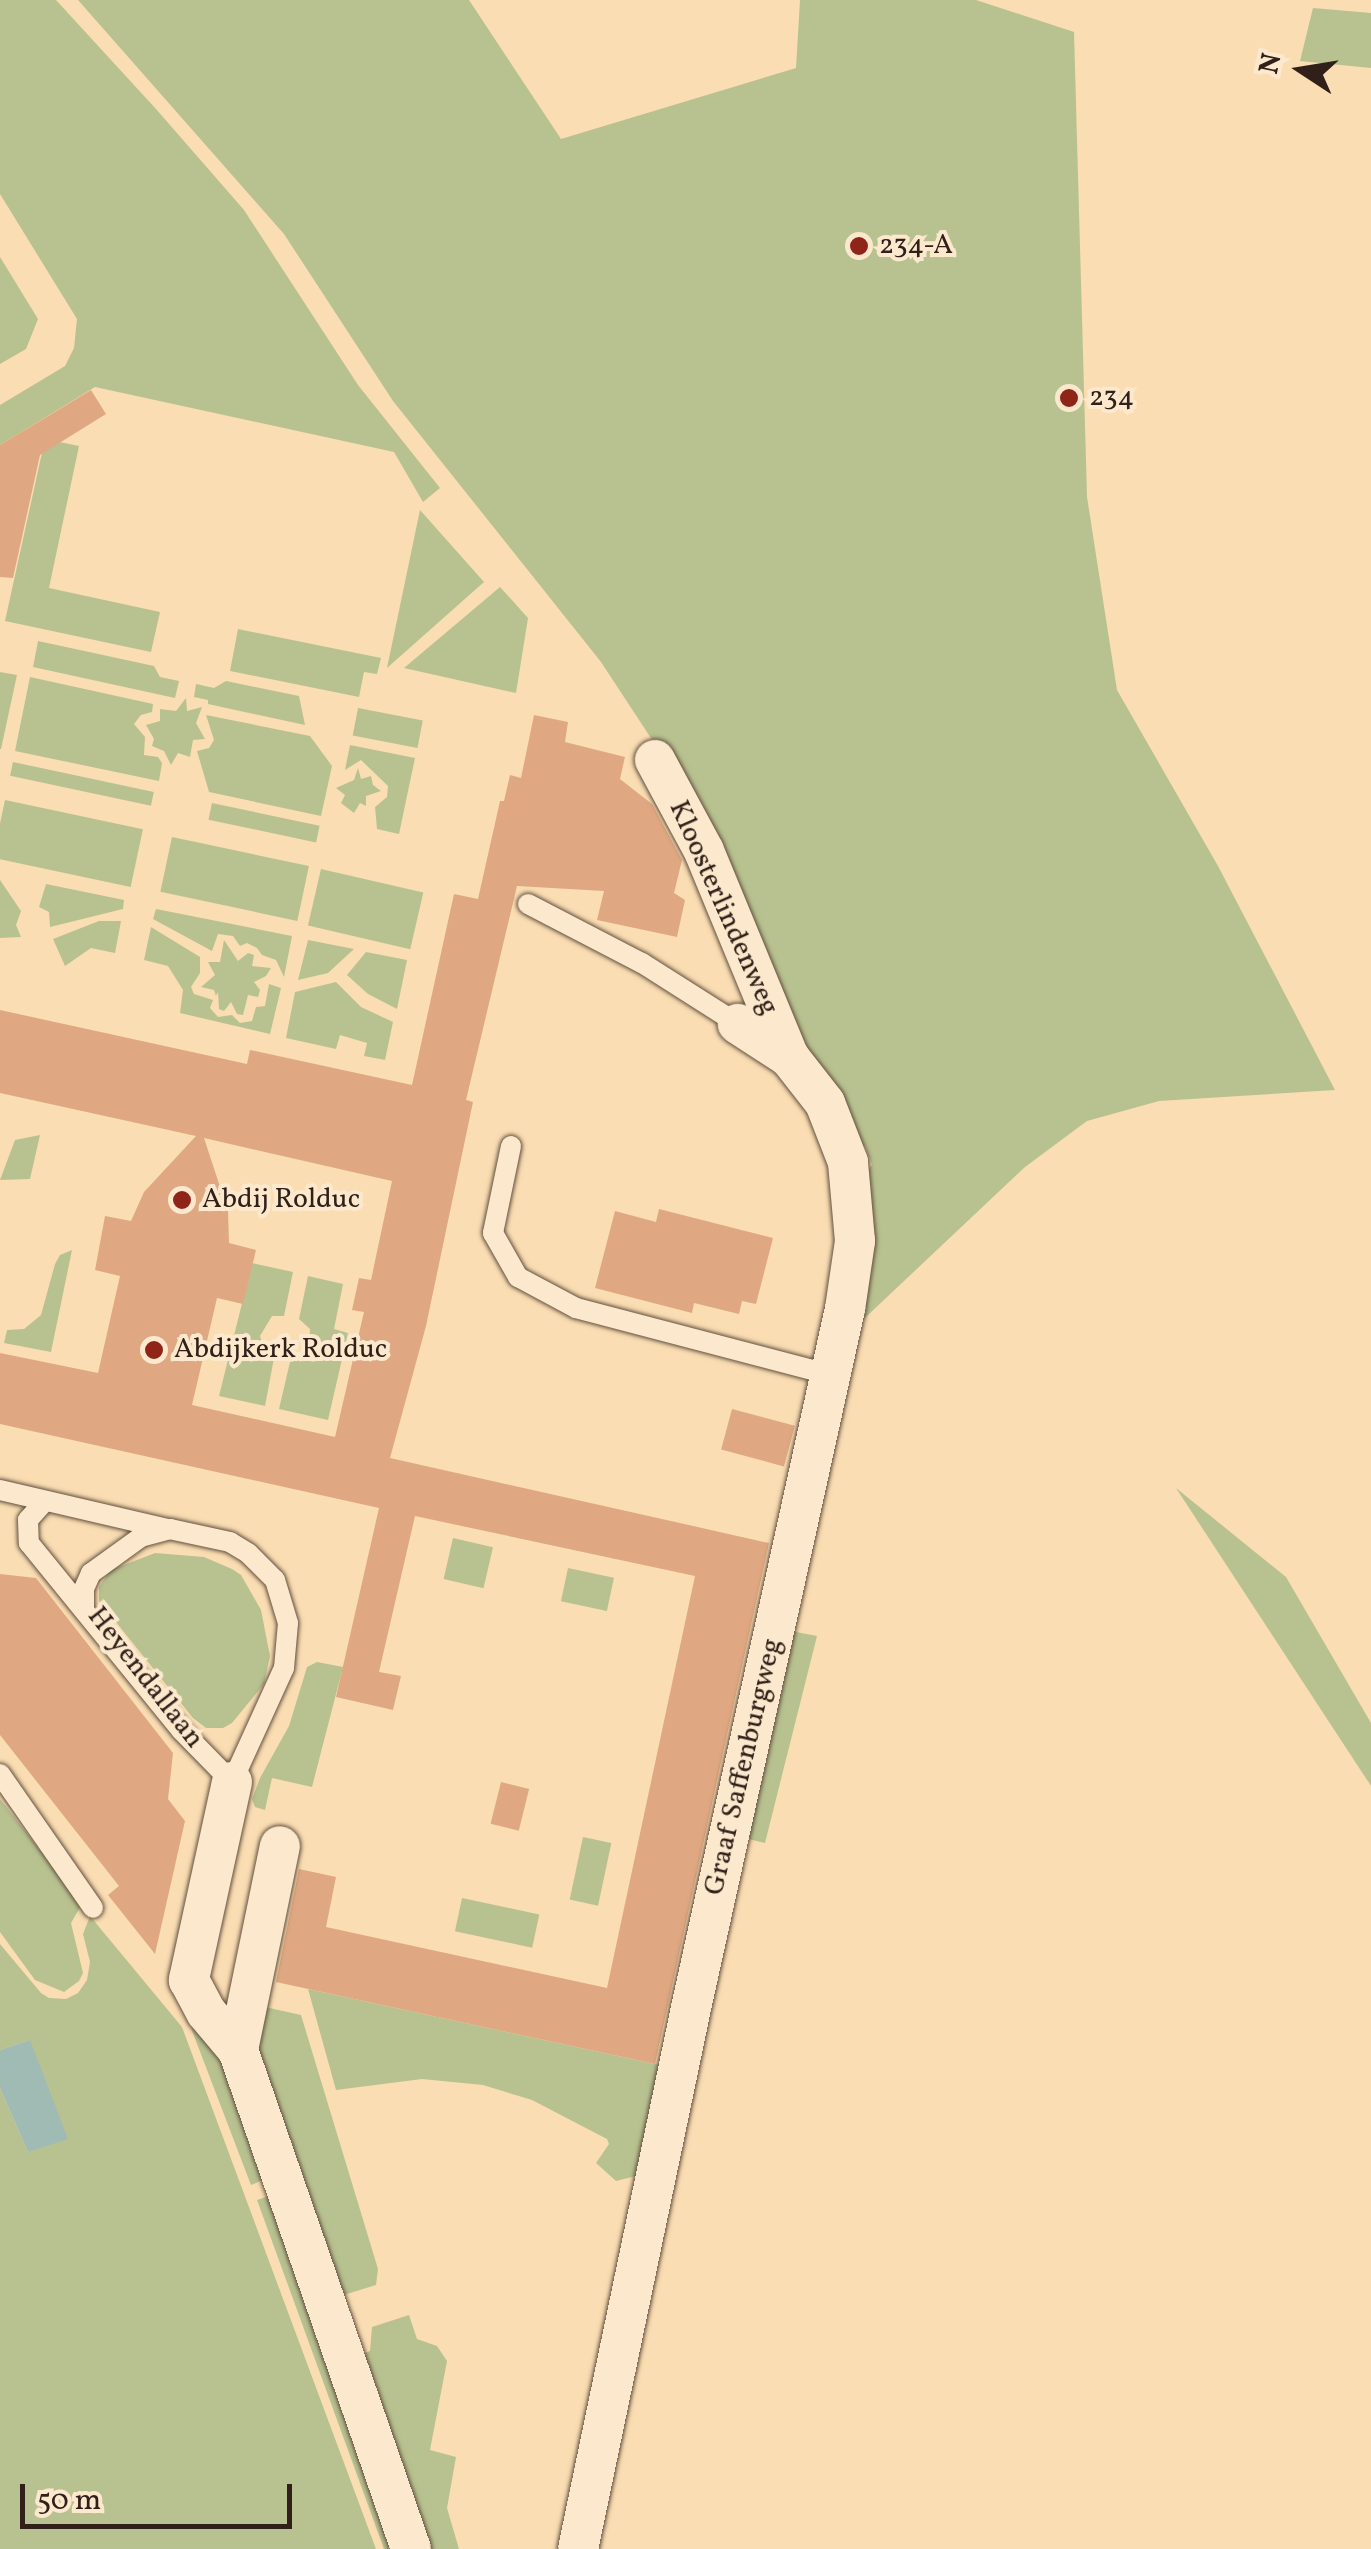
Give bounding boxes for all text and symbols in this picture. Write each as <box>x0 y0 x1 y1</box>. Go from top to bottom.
north arrow <box>1251 20 1351 120</box>
text: N <box>1250 50 1292 78</box>
place label: 234-A <box>879 229 953 263</box>
marker: 234-A <box>848 235 870 257</box>
place label: 234 <box>1089 381 1134 415</box>
marker: 234 <box>1058 387 1080 409</box>
street label: Kloosterlindenweg <box>661 796 785 1020</box>
place label: Abdij Rolduc <box>202 1183 360 1217</box>
marker: Abdij Rolduc <box>171 1189 193 1211</box>
place label: Abdijkerk Rolduc <box>174 1333 387 1367</box>
marker: Abdijkerk Rolduc <box>143 1339 165 1361</box>
street label: Heyendallaan <box>79 1601 211 1755</box>
street label: Graaf Saffenburgweg <box>698 1637 790 1897</box>
scale bar <box>25 2464 298 2526</box>
text: 50 m <box>37 2480 101 2522</box>

